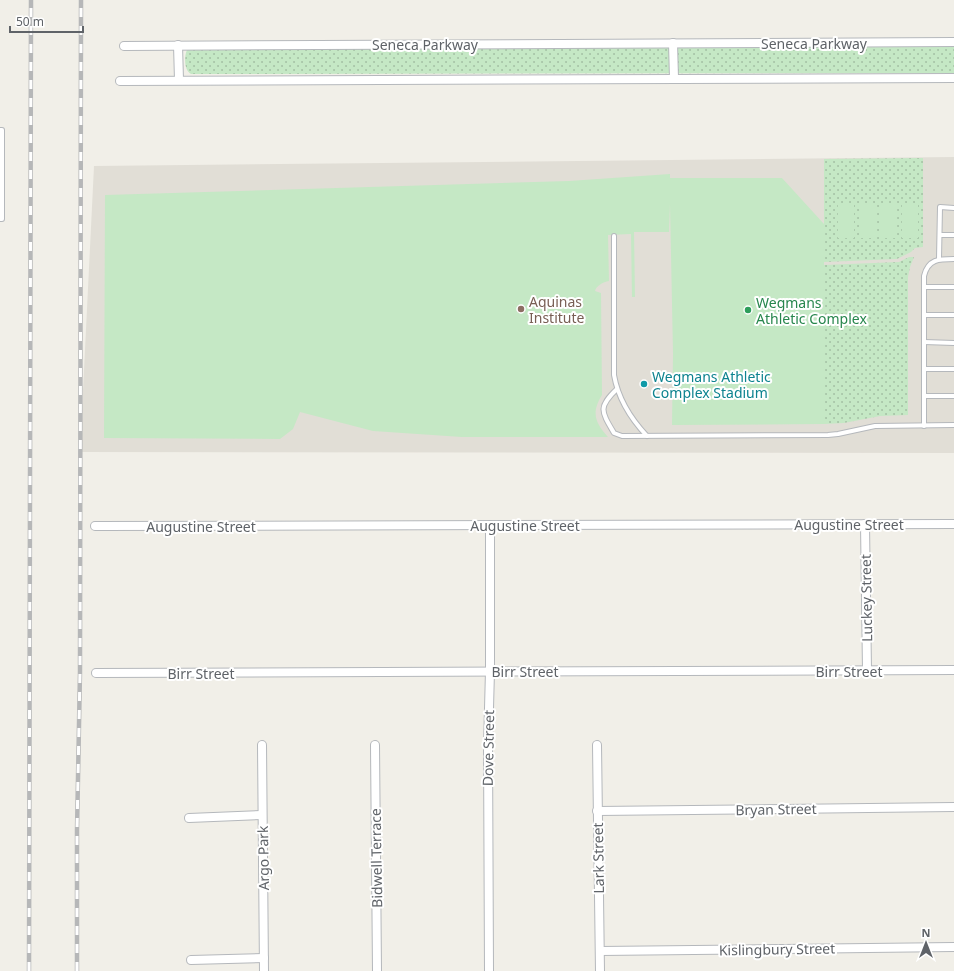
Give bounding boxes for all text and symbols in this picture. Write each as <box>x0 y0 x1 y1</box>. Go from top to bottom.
scale bar <box>10 8 83 34</box>
text: 50 m <box>16 13 44 30</box>
street label: Seneca Parkway <box>761 34 868 53</box>
street label: Seneca Parkway <box>372 35 479 54</box>
place label: Aquinas Institute <box>529 292 585 327</box>
place label: Wegmans Athletic Complex <box>756 293 867 328</box>
marker: Aquinas Institute <box>516 304 526 314</box>
marker: Wegmans Athletic Complex <box>743 305 753 315</box>
place label: Wegmans Athletic Complex Stadium <box>652 367 771 402</box>
marker: Wegmans Athletic Complex Stadium <box>639 379 649 389</box>
street label: Augustine Street <box>794 515 904 534</box>
street label: Augustine Street <box>470 516 580 535</box>
street label: Augustine Street <box>146 517 256 536</box>
street label: Luckey Street <box>856 554 876 642</box>
street label: Birr Street <box>491 662 559 681</box>
street label: Birr Street <box>815 662 883 681</box>
street label: Birr Street <box>167 664 235 683</box>
street label: Dove Street <box>478 710 498 786</box>
street label: Bryan Street <box>735 799 817 819</box>
street label: Bidwell Terrace <box>366 808 386 908</box>
street label: Lark Street <box>588 822 608 894</box>
street label: Argo Park <box>253 825 273 891</box>
north arrow <box>906 923 946 963</box>
text: N <box>922 925 930 940</box>
street label: Kislingbury Street <box>719 938 835 960</box>

